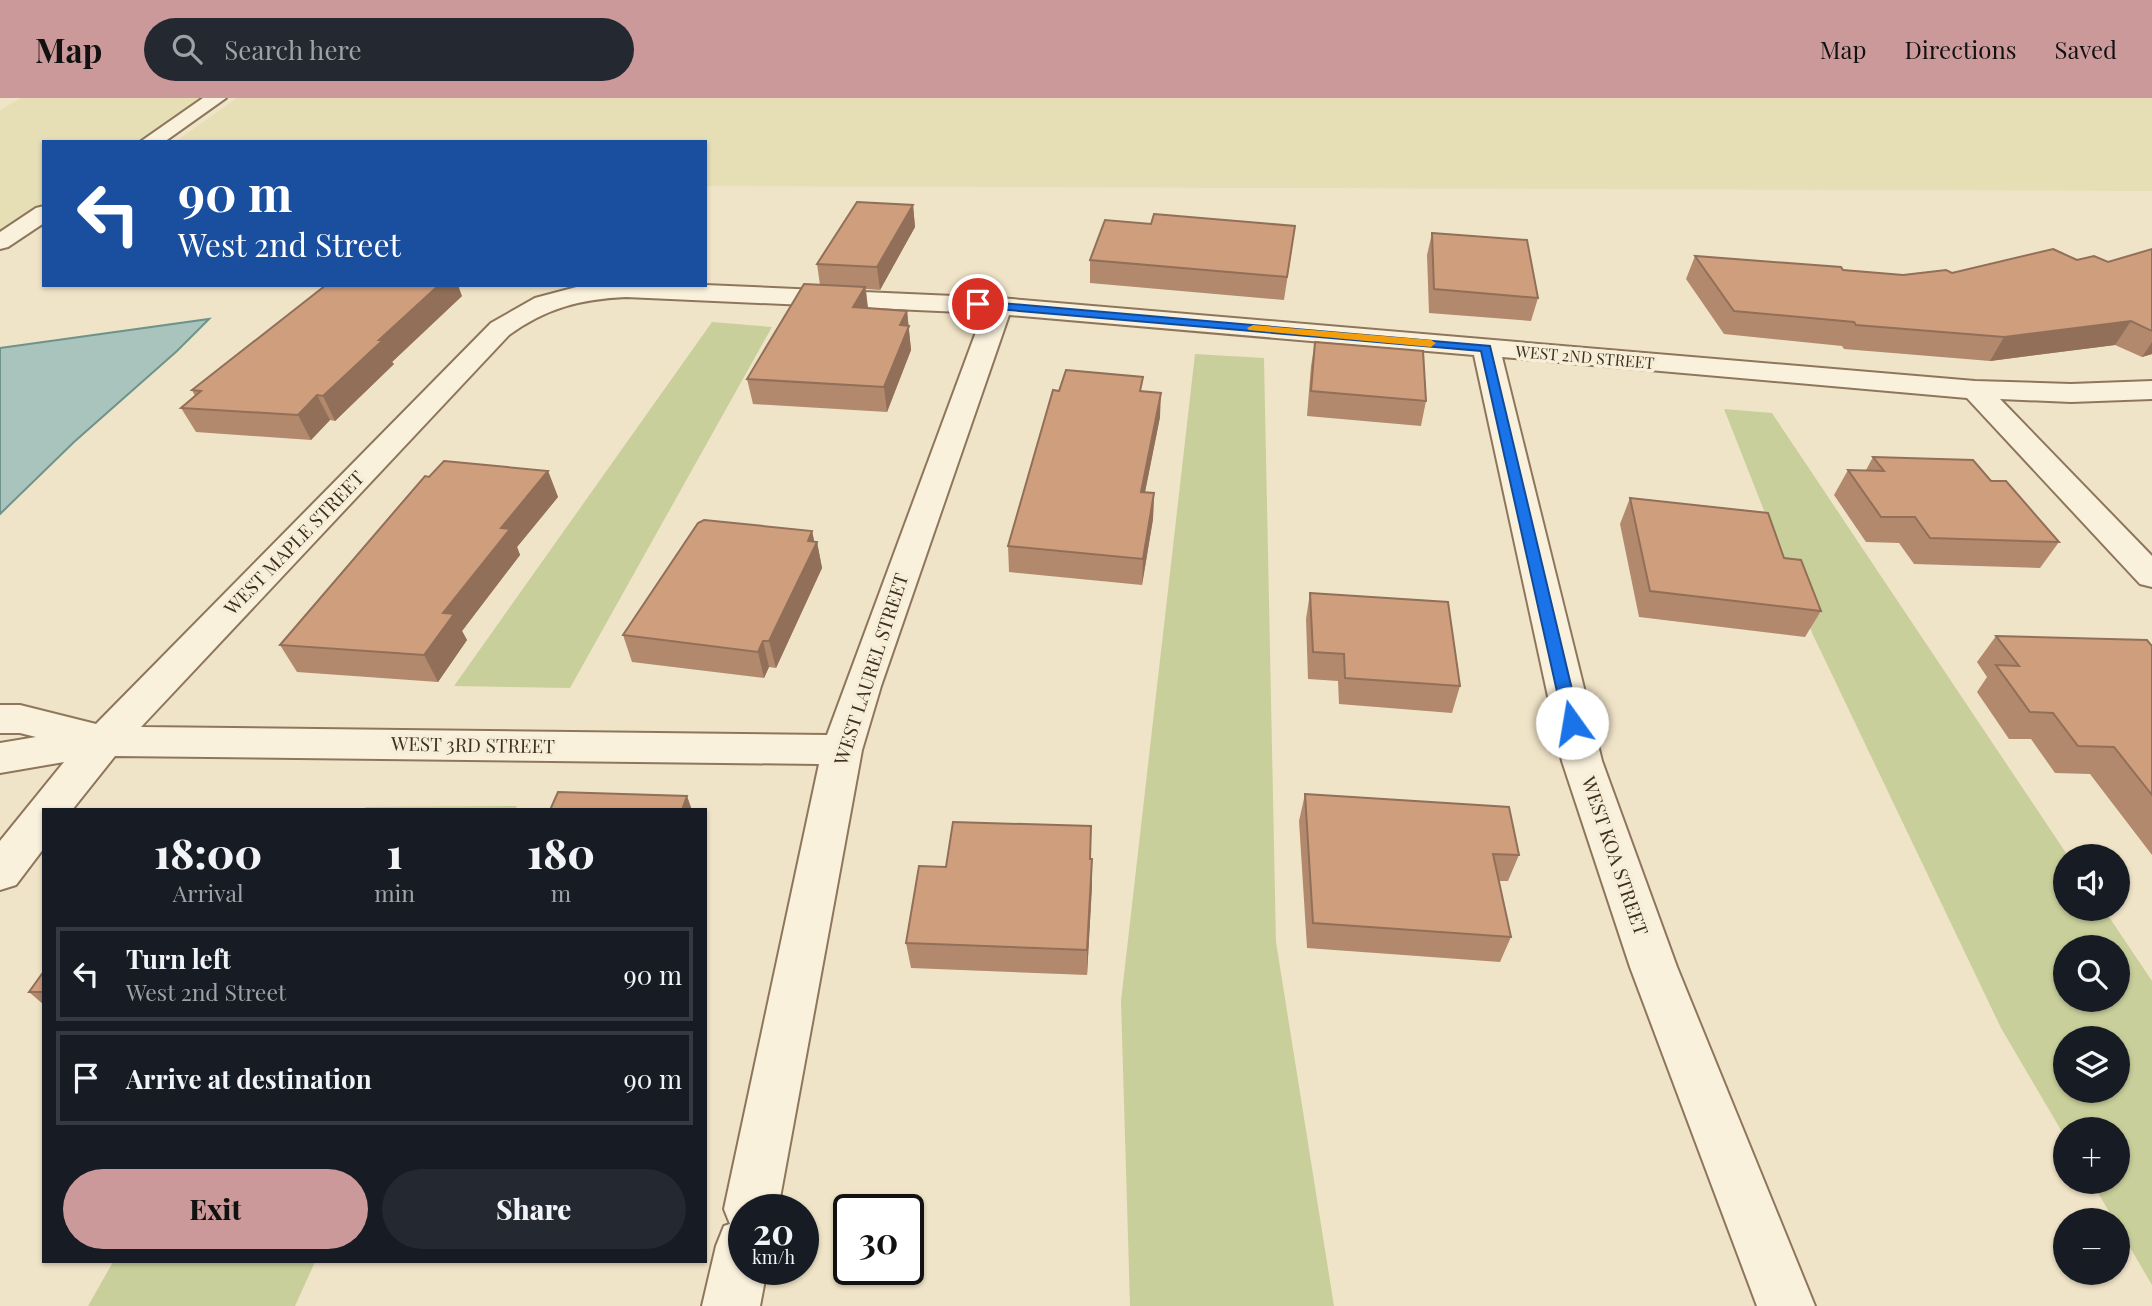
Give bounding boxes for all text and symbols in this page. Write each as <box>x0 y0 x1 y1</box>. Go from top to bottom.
search box <box>144 18 634 81</box>
text: Map <box>35 27 102 71</box>
icon: search <box>168 30 206 68</box>
text: Search here <box>224 32 362 67</box>
text: Map <box>1820 33 1866 65</box>
text: Directions <box>1904 33 2017 65</box>
text: Saved <box>2055 33 2117 65</box>
text: 90 m <box>178 159 292 224</box>
icon: left <box>63 168 154 259</box>
text: West 2nd Street <box>178 222 401 265</box>
pin <box>948 274 1008 334</box>
icon: arrive <box>959 285 997 323</box>
street label: WEST 2ND STREET <box>1514 340 1655 373</box>
street label: WEST MAPLE STREET <box>217 464 369 621</box>
street label: WEST LAUREL STREET <box>826 569 913 769</box>
position arrow <box>1535 686 1609 760</box>
street label: WEST 3RD STREET <box>390 730 555 758</box>
street label: WEST KOA STREET <box>1576 772 1655 939</box>
text: 18:00 <box>154 824 262 880</box>
text: 1 <box>386 824 403 880</box>
text: 180 <box>527 824 595 880</box>
map controls <box>2053 844 2130 1285</box>
button: sound <box>2053 844 2130 921</box>
text: Arrival <box>173 877 244 908</box>
text: min <box>374 877 415 908</box>
text: m <box>551 877 571 908</box>
button: search <box>2053 935 2130 1012</box>
text: Turn left <box>126 941 231 976</box>
icon: left <box>67 955 105 993</box>
text: 90 m <box>624 957 682 992</box>
text: West 2nd Street <box>126 976 286 1007</box>
button: layers <box>2053 1026 2130 1103</box>
icon: arrive <box>67 1059 105 1097</box>
text: Arrive at destination <box>126 1061 372 1096</box>
text: 90 m <box>624 1061 682 1096</box>
button: + <box>2053 1117 2130 1194</box>
button: Exit <box>63 1169 368 1249</box>
button: Share <box>382 1169 686 1249</box>
speed limit sign: 30 <box>833 1194 924 1285</box>
text: 20 <box>753 1207 794 1254</box>
button: − <box>2053 1208 2130 1285</box>
text: km/h <box>752 1245 795 1269</box>

